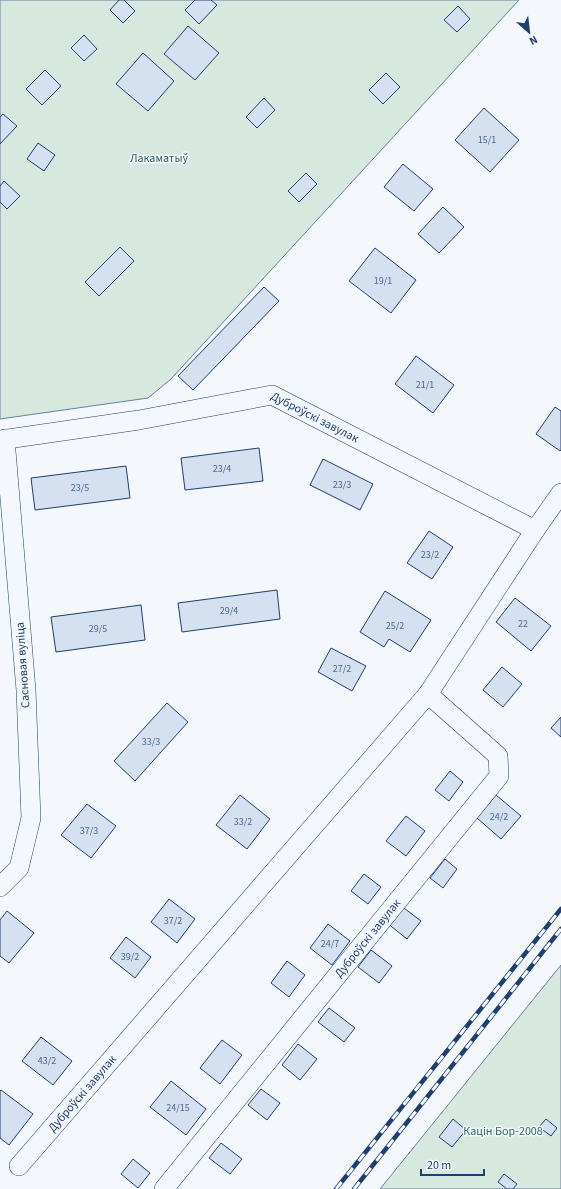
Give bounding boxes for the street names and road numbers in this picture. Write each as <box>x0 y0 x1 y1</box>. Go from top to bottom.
street label: Дуброўскі завулак <box>268 387 362 447</box>
street label: Сасновая вуліца <box>12 621 34 709</box>
street label: Дуброўскі завулак <box>330 895 405 981</box>
street label: Дуброўскі завулак <box>44 1051 120 1136</box>

